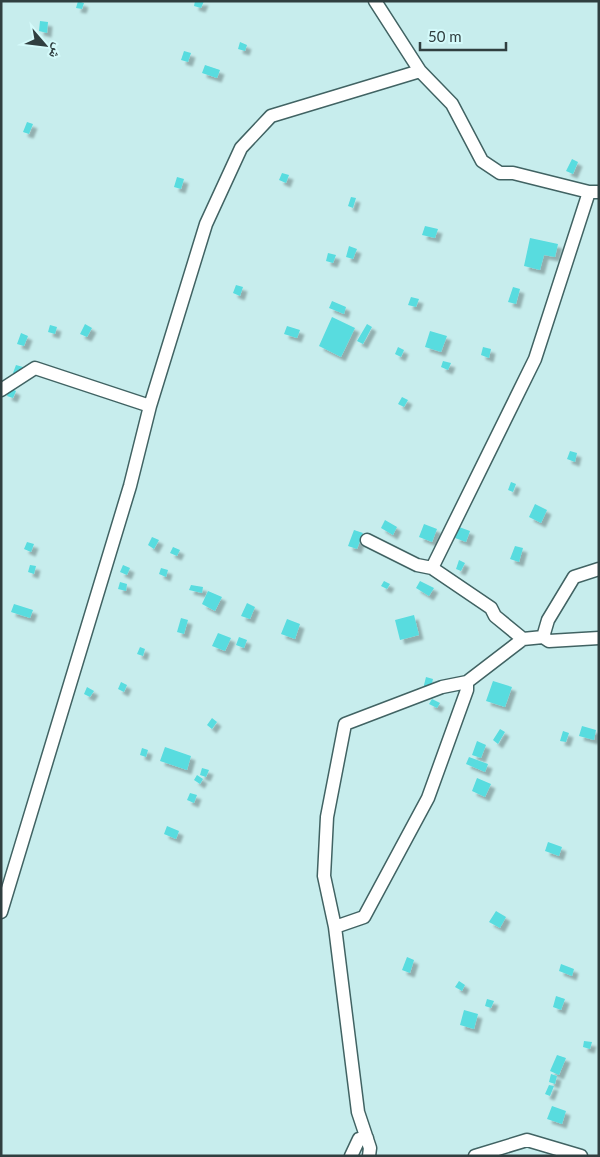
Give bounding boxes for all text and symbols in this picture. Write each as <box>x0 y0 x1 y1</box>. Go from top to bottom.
north arrow <box>20 20 70 70</box>
scale bar <box>420 20 506 52</box>
text: 50 m <box>428 27 462 45</box>
text: ش <box>45 40 68 62</box>

